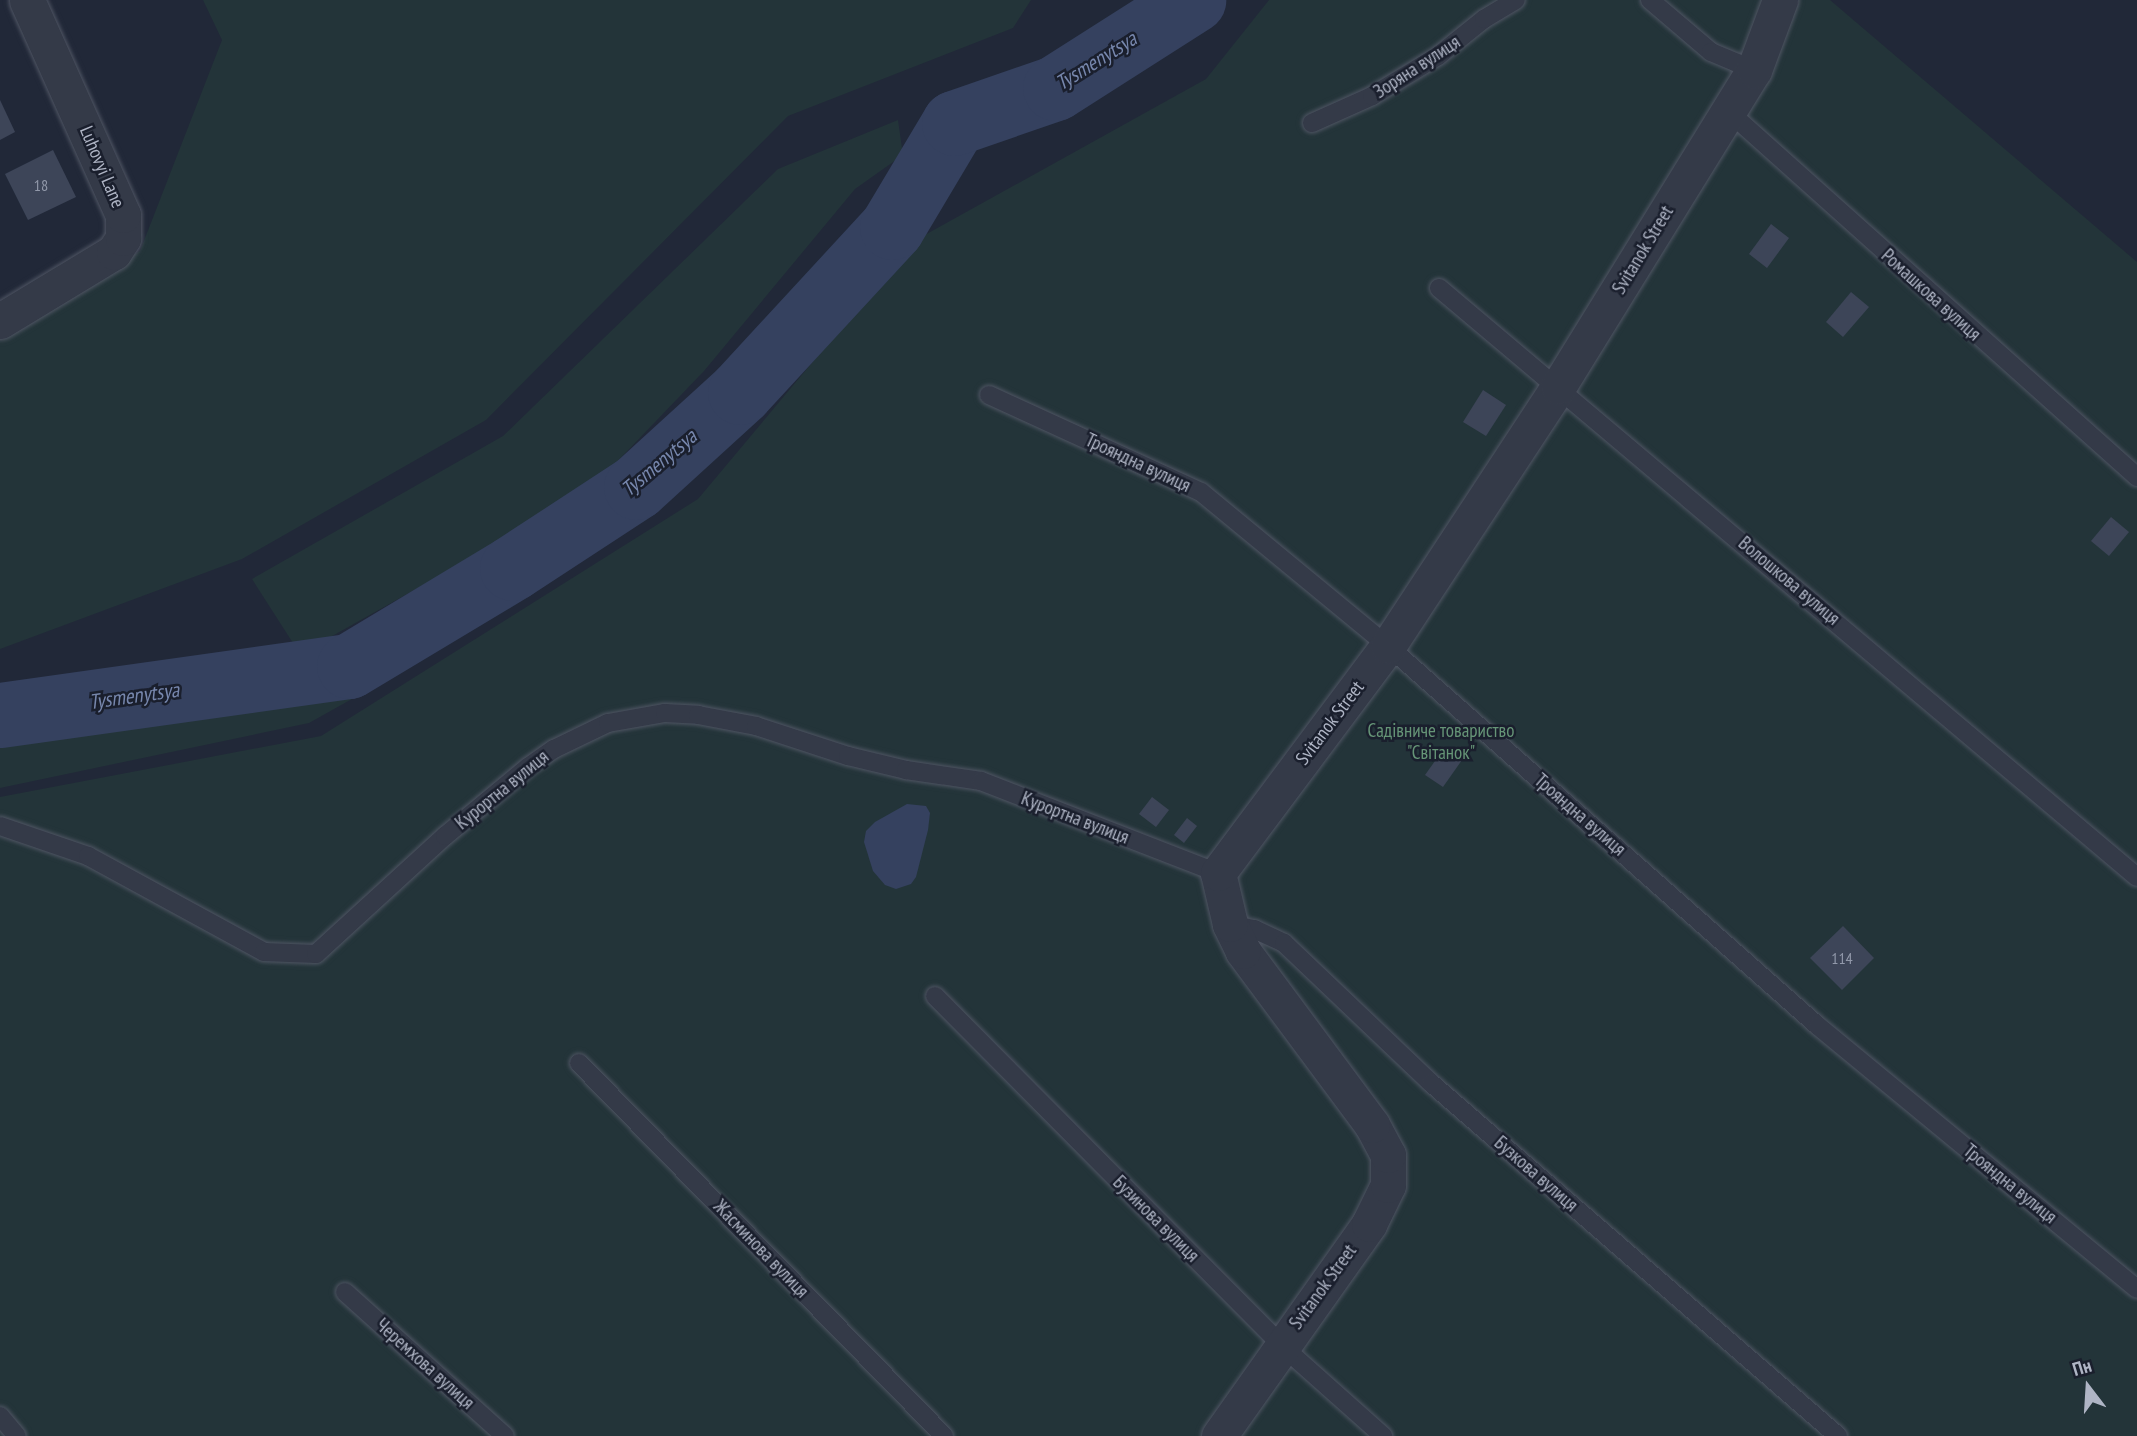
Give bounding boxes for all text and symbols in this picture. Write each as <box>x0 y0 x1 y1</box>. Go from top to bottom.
water label: Tysmenytsya <box>1051 26 1141 96</box>
street label: Зоряна вулиця <box>1370 31 1464 103</box>
street label: Luhovyi Lane <box>75 123 129 211</box>
house number: 18 <box>34 175 48 195</box>
street label: Svitanok Street <box>1608 201 1678 299</box>
street label: Ромашкова вулиця <box>1877 244 1985 346</box>
water label: Tysmenytsya <box>616 424 702 502</box>
street label: Трояндна вулиця <box>1082 429 1194 497</box>
street label: Волошкова вулиця <box>1734 532 1844 630</box>
street label: Svitanok Street <box>1291 676 1369 770</box>
water label: Tysmenytsya <box>87 677 181 715</box>
park label: Садівниче товариство "Світанок" <box>1368 720 1514 764</box>
street label: Курортна вулиця <box>451 746 553 834</box>
street label: Трояндна вулиця <box>1530 769 1630 861</box>
street label: Курортна вулиця <box>1018 787 1132 849</box>
house number: 114 <box>1831 948 1853 968</box>
street label: Бузкова вулиця <box>1490 1131 1582 1217</box>
street label: Трояндна вулиця <box>1959 1139 2061 1229</box>
street label: Бузинова вулиця <box>1108 1171 1204 1267</box>
street label: Жасминова вулиця <box>709 1195 813 1303</box>
street label: Svitanok Street <box>1284 1240 1362 1334</box>
street label: Черемхова вулиця <box>371 1314 479 1414</box>
north arrow <box>2053 1352 2123 1422</box>
text: Пн <box>2070 1353 2094 1381</box>

